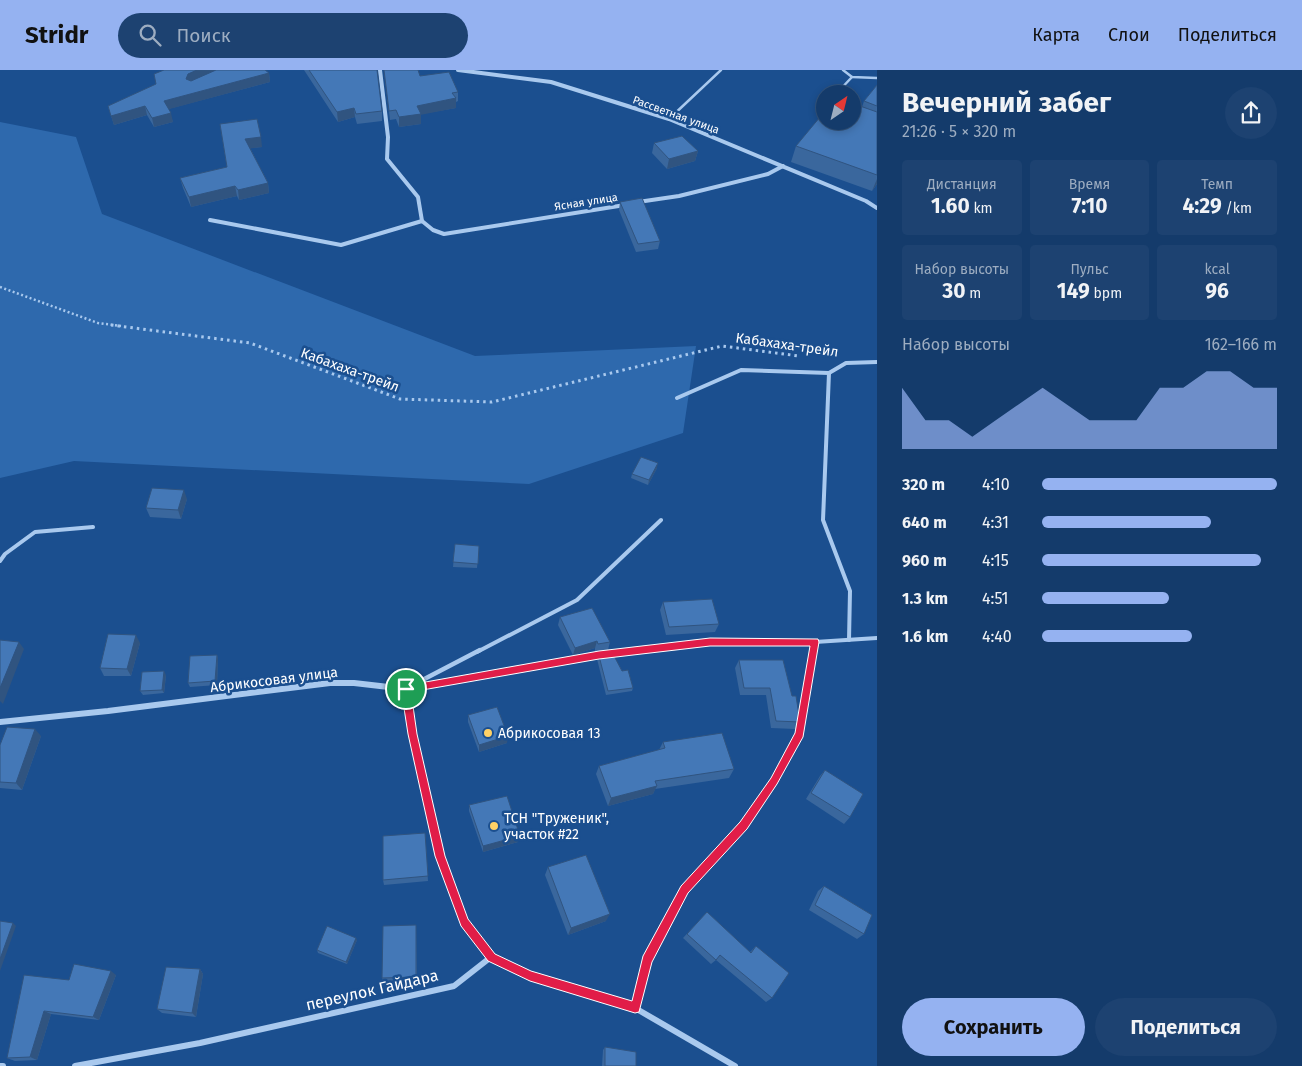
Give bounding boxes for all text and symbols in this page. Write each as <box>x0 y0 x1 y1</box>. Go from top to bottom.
search box <box>118 13 468 58</box>
text: Stridr <box>25 21 88 49</box>
icon: search <box>136 21 164 49</box>
text: Поиск <box>176 24 231 47</box>
text: Карта <box>1032 24 1080 46</box>
text: Слои <box>1108 24 1150 46</box>
text: Поделиться <box>1178 24 1277 46</box>
north arrow <box>816 85 861 130</box>
map controls <box>816 85 861 130</box>
text: Вечерний забег <box>902 86 1111 119</box>
button: share <box>1225 87 1277 139</box>
street label: Рассветная улица <box>631 93 721 137</box>
text: 21:26 · 5 × 320 m <box>902 122 1016 141</box>
text: Дистанция <box>927 176 997 193</box>
text: Время <box>1069 176 1110 193</box>
text: Темп <box>1201 176 1233 193</box>
street label: Ясная улица <box>553 191 619 213</box>
text: 1.60 <box>931 193 970 219</box>
text: 7:10 <box>1071 193 1108 219</box>
text: 4:29 <box>1182 193 1222 219</box>
text: km <box>970 200 993 217</box>
text: /km <box>1222 200 1252 217</box>
text: Набор высоты <box>915 261 1009 278</box>
text: Пульс <box>1070 261 1109 278</box>
text: kcal <box>1205 261 1230 278</box>
text: 30 <box>942 278 966 304</box>
text: 149 <box>1057 278 1090 304</box>
text: 96 <box>1205 278 1229 304</box>
text: m <box>966 285 981 302</box>
text: bpm <box>1090 285 1122 302</box>
street label: Кабахаха-трейл <box>734 329 840 361</box>
text: Набор высоты <box>902 335 1010 354</box>
text: 162–166 m <box>1205 335 1277 354</box>
street label: Кабахаха-трейл <box>298 344 402 396</box>
text: 320 m <box>902 475 945 494</box>
text: 4:10 <box>982 475 1010 494</box>
text: 640 m <box>902 513 947 532</box>
text: 4:31 <box>982 513 1009 532</box>
text: 960 m <box>902 551 947 570</box>
text: 4:15 <box>982 551 1009 570</box>
text: 1.3 km <box>902 589 948 608</box>
text: 4:51 <box>982 589 1009 608</box>
text: 1.6 km <box>902 627 948 646</box>
text: 4:40 <box>982 627 1012 646</box>
street label: Абрикосовая улица <box>209 664 339 696</box>
pin <box>385 668 427 710</box>
icon: arrive <box>392 675 420 703</box>
place label: Абрикосовая 13 <box>498 725 601 742</box>
marker: Абрикосовая 13 <box>482 727 494 739</box>
place label: ТСН "Труженик", участок #22 <box>504 810 609 843</box>
marker: ТСН "Труженик", участок #22 <box>488 820 500 832</box>
street label: переулок Гайдара <box>304 965 440 1015</box>
button: Сохранить <box>902 998 1085 1056</box>
button: Поделиться <box>1095 998 1277 1056</box>

